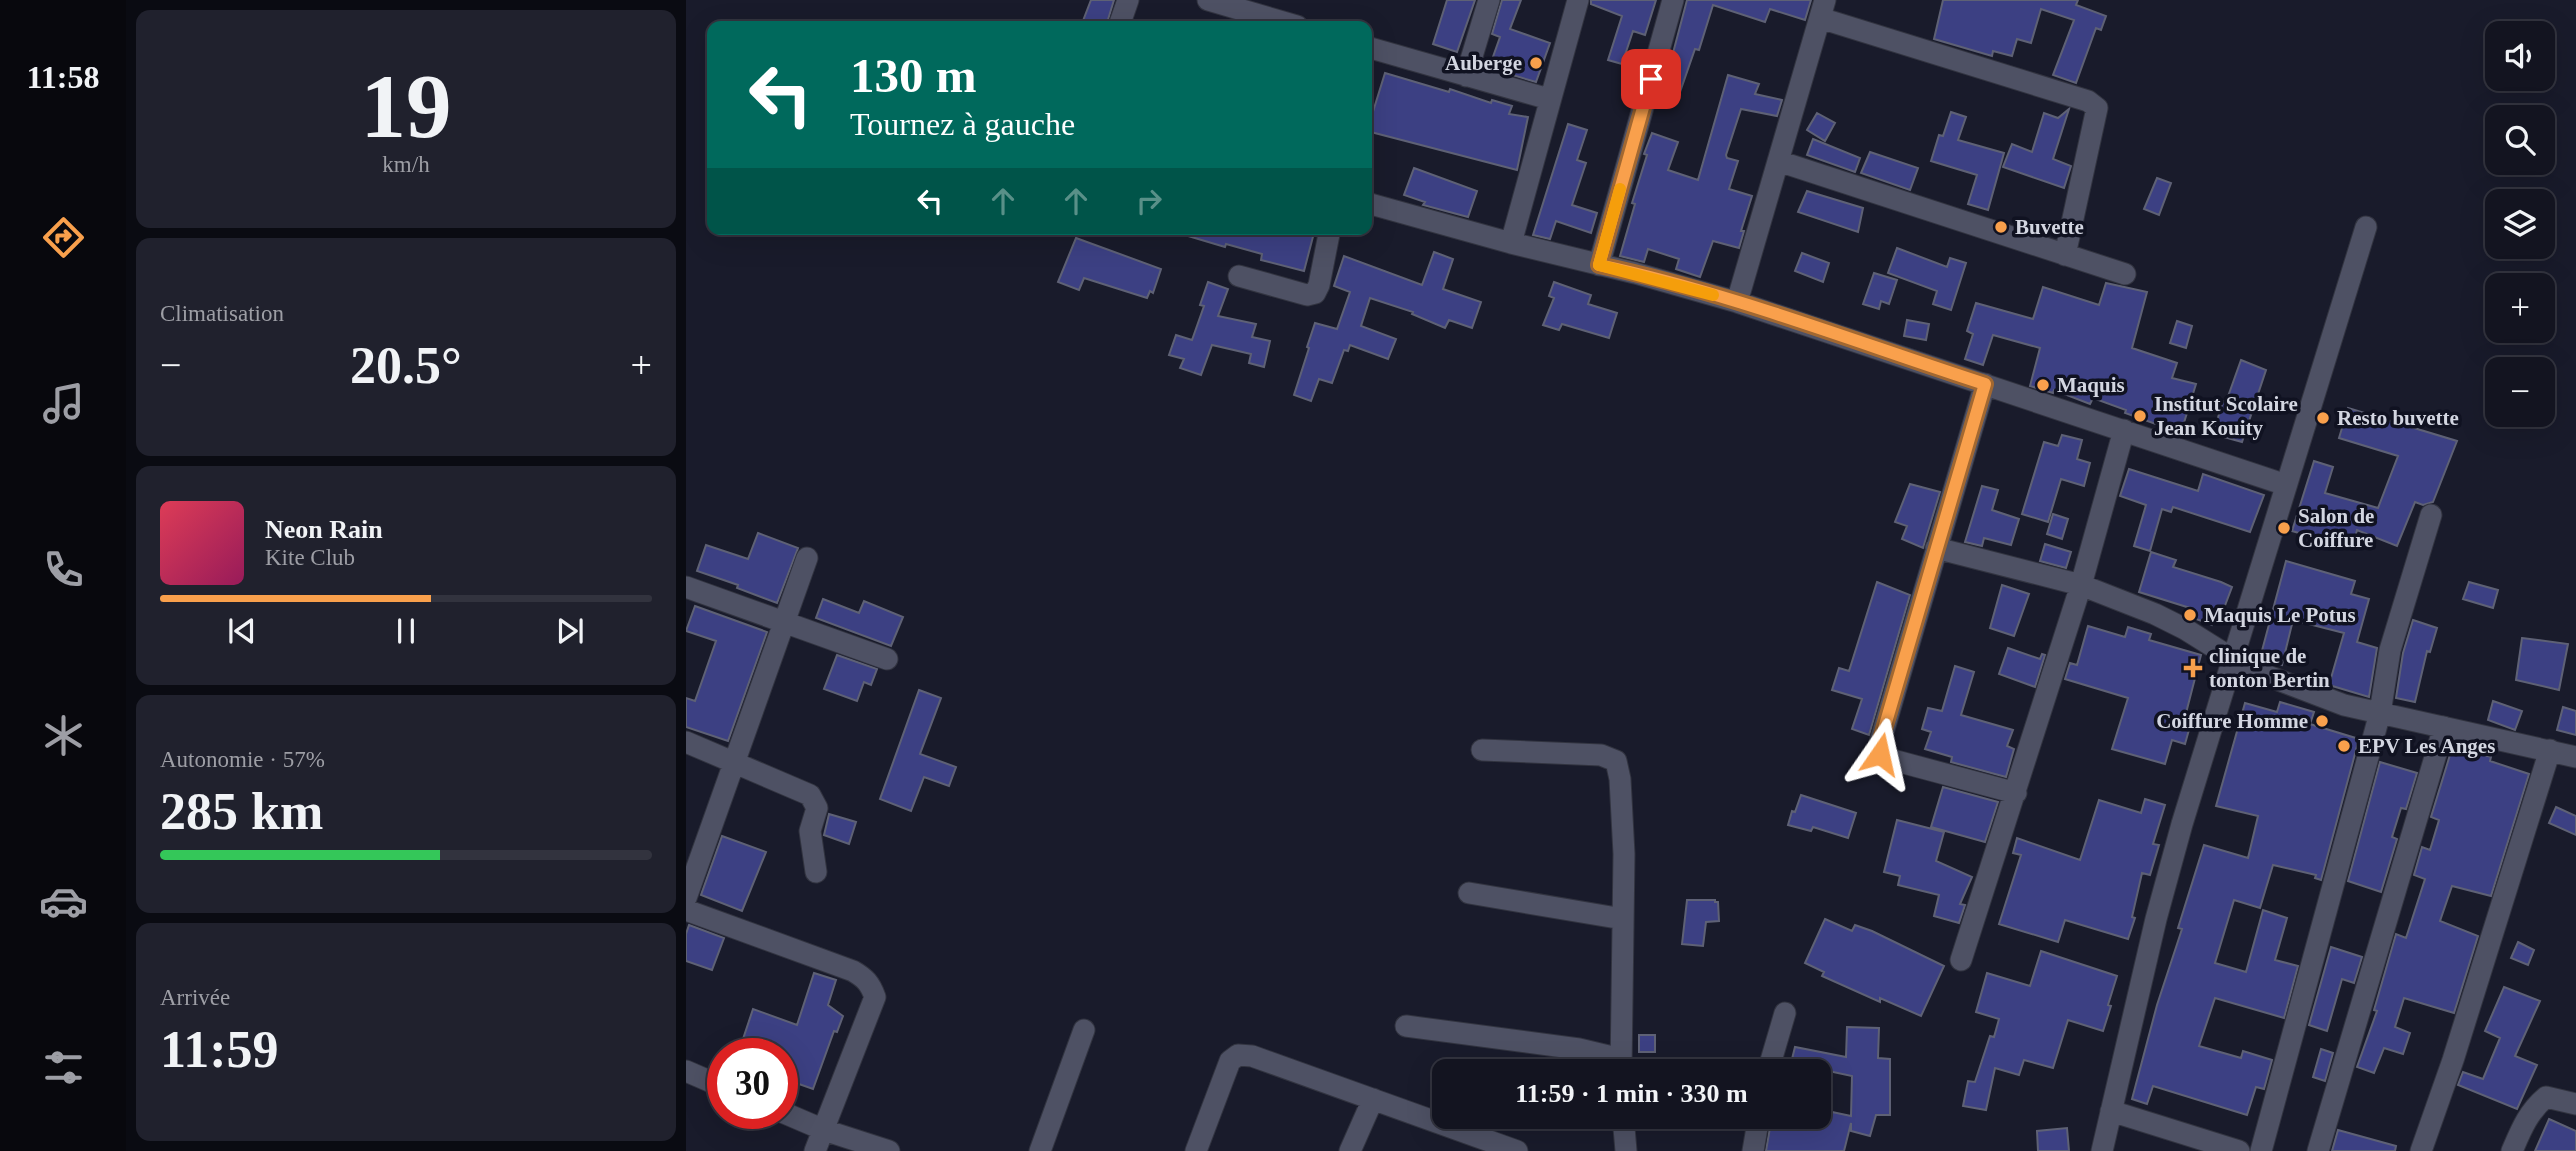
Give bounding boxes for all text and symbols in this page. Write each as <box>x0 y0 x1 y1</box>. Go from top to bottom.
map controls <box>2485 21 2555 427</box>
button: sound <box>2485 21 2555 91</box>
text: 130 m <box>850 48 977 103</box>
icon: left <box>735 49 826 140</box>
pin <box>1621 49 1681 109</box>
place label: Auberge <box>1445 51 1522 75</box>
marker: Auberge <box>1528 55 1544 71</box>
text: 19 <box>361 56 452 157</box>
text: 11:58 <box>27 59 99 95</box>
icon: arrive <box>1632 60 1670 98</box>
button: search <box>2485 105 2555 175</box>
text: Tournez à gauche <box>850 106 1075 142</box>
text: km/h <box>382 152 430 177</box>
icon: left <box>911 182 949 220</box>
icon: ahead <box>984 182 1022 220</box>
icon: ahead <box>1057 182 1095 220</box>
icon: right <box>1130 182 1168 220</box>
button: layers <box>2485 189 2555 259</box>
icon: directions <box>39 213 88 262</box>
place label: Buvette <box>2015 215 2084 239</box>
marker: Buvette <box>1993 219 2009 235</box>
button: + <box>2485 273 2555 343</box>
text: Climatisation <box>160 301 284 326</box>
text: 20.5° <box>350 337 462 394</box>
text: − <box>160 344 181 386</box>
text: + <box>631 344 652 386</box>
button: − <box>2485 357 2555 427</box>
place label: Maquis <box>2057 373 2125 397</box>
marker: Maquis <box>2035 377 2051 393</box>
icon: music <box>39 379 88 428</box>
place label: Institut Scolaire Jean Kouity <box>2154 392 2298 440</box>
place label: Resto buvette <box>2337 406 2459 430</box>
marker: Institut Scolaire Jean Kouity <box>2132 408 2148 424</box>
marker: Resto buvette <box>2315 410 2331 426</box>
place label: Salon de Coiffure <box>2298 504 2374 552</box>
text: Neon Rain <box>265 515 383 544</box>
marker: Salon de Coiffure <box>2276 520 2292 536</box>
icon: phone <box>39 545 88 594</box>
text: Kite Club <box>265 545 355 570</box>
place label: Maquis Le Potus <box>2204 603 2356 627</box>
marker: Maquis Le Potus <box>2182 607 2198 623</box>
icon: previous <box>223 612 261 650</box>
icon: pause <box>387 612 425 650</box>
icon: next <box>551 612 589 650</box>
place label: clinique de tonton Bertin <box>2209 644 2330 692</box>
marker: clinique de tonton Bertin <box>2183 658 2203 678</box>
place label: Coiffure Homme <box>2156 709 2308 733</box>
icon: climate <box>39 711 88 760</box>
marker: Coiffure Homme <box>2314 713 2330 729</box>
position arrow <box>1843 717 1917 791</box>
place label: EPV Les Anges <box>2358 734 2495 758</box>
marker: EPV Les Anges <box>2336 738 2352 754</box>
text: Autonomie · 57% <box>160 747 325 772</box>
text: 285 km <box>160 783 323 840</box>
icon: car <box>39 877 88 926</box>
text: Arrivée <box>160 985 230 1010</box>
text: 11:59 <box>160 1021 278 1078</box>
speed limit sign: 30 <box>707 1038 798 1129</box>
icon: filters <box>39 1043 88 1092</box>
text: 11:59 · 1 min · 330 m <box>1515 1079 1748 1108</box>

